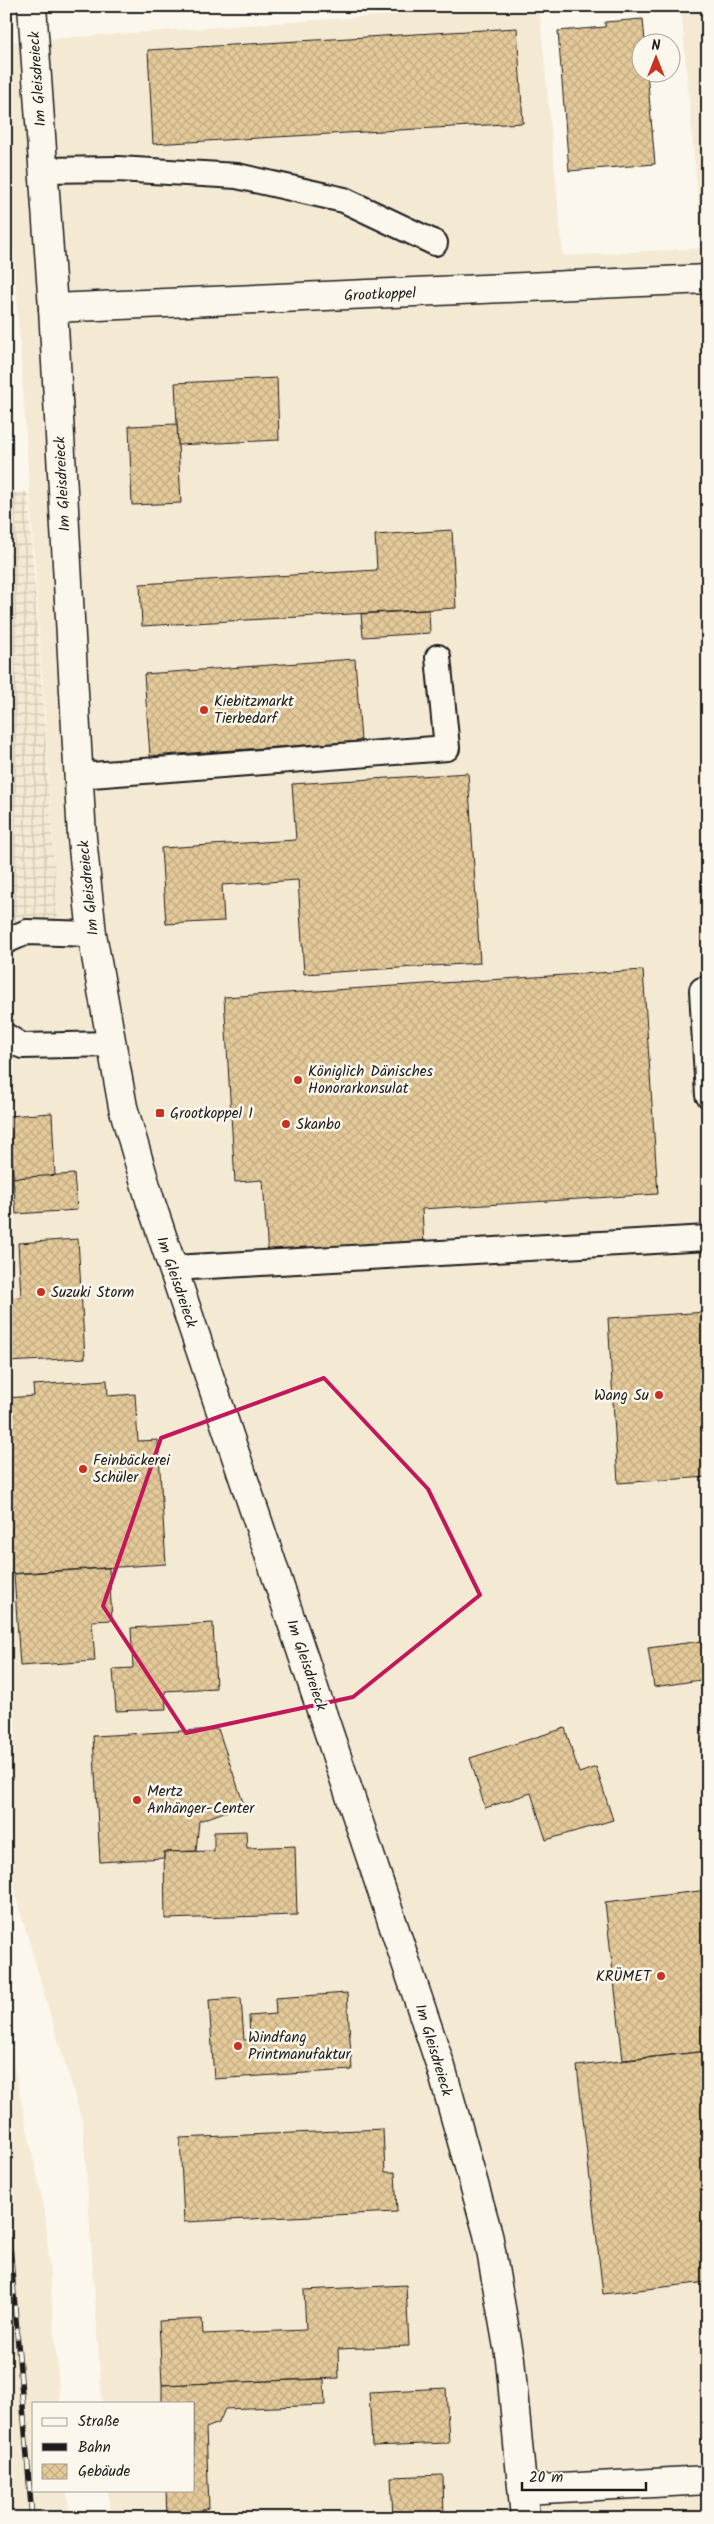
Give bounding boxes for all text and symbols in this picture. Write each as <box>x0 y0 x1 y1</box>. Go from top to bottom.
street label: Im Gleisdreieck <box>23 30 53 127</box>
north arrow <box>632 32 682 82</box>
text: N <box>652 35 661 57</box>
street label: Grootkoppel <box>344 282 417 308</box>
street label: Im Gleisdreieck <box>48 435 77 532</box>
place label: Kiebitzmarkt Tierbedarf <box>214 690 294 731</box>
marker: Kiebitzmarkt Tierbedarf <box>198 704 210 716</box>
street label: Im Gleisdreieck <box>72 838 106 937</box>
place label: Königlich Dänisches Honorarkonsulat <box>308 1060 433 1101</box>
marker: Königlich Dänisches Honorarkonsulat <box>292 1074 304 1086</box>
place label: Grootkoppel 1 <box>170 1102 253 1126</box>
marker: Grootkoppel 1 <box>154 1107 166 1119</box>
place label: Skanbo <box>296 1113 341 1137</box>
marker: Skanbo <box>280 1118 292 1130</box>
street label: Im Gleisdreieck <box>149 1233 203 1332</box>
place label: Suzuki Storm <box>51 1281 134 1305</box>
marker: Suzuki Storm <box>35 1286 47 1298</box>
place label: Wang Su <box>594 1384 649 1408</box>
marker: Wang Su <box>653 1389 665 1401</box>
place label: Feinbäckerei Schüler <box>93 1449 171 1490</box>
marker: Feinbäckerei Schüler <box>77 1463 89 1475</box>
street label: Im Gleisdreieck <box>279 1616 333 1715</box>
place label: Mertz Anhänger-Center <box>147 1780 255 1821</box>
marker: Mertz Anhänger-Center <box>131 1794 143 1806</box>
place label: KRÜMET <box>596 1965 653 1989</box>
marker: KRÜMET <box>655 1970 667 1982</box>
street label: Im Gleisdreieck <box>408 2001 459 2100</box>
place label: Windfang Printmanufaktur <box>248 2026 351 2067</box>
marker: Windfang Printmanufaktur <box>232 2040 244 2052</box>
legend <box>32 2402 195 2492</box>
text: Straße <box>78 2410 120 2434</box>
text: Bahn <box>78 2436 111 2460</box>
scale bar <box>522 2459 645 2491</box>
text: Gebäude <box>78 2460 131 2484</box>
text: 20 m <box>529 2466 563 2490</box>

